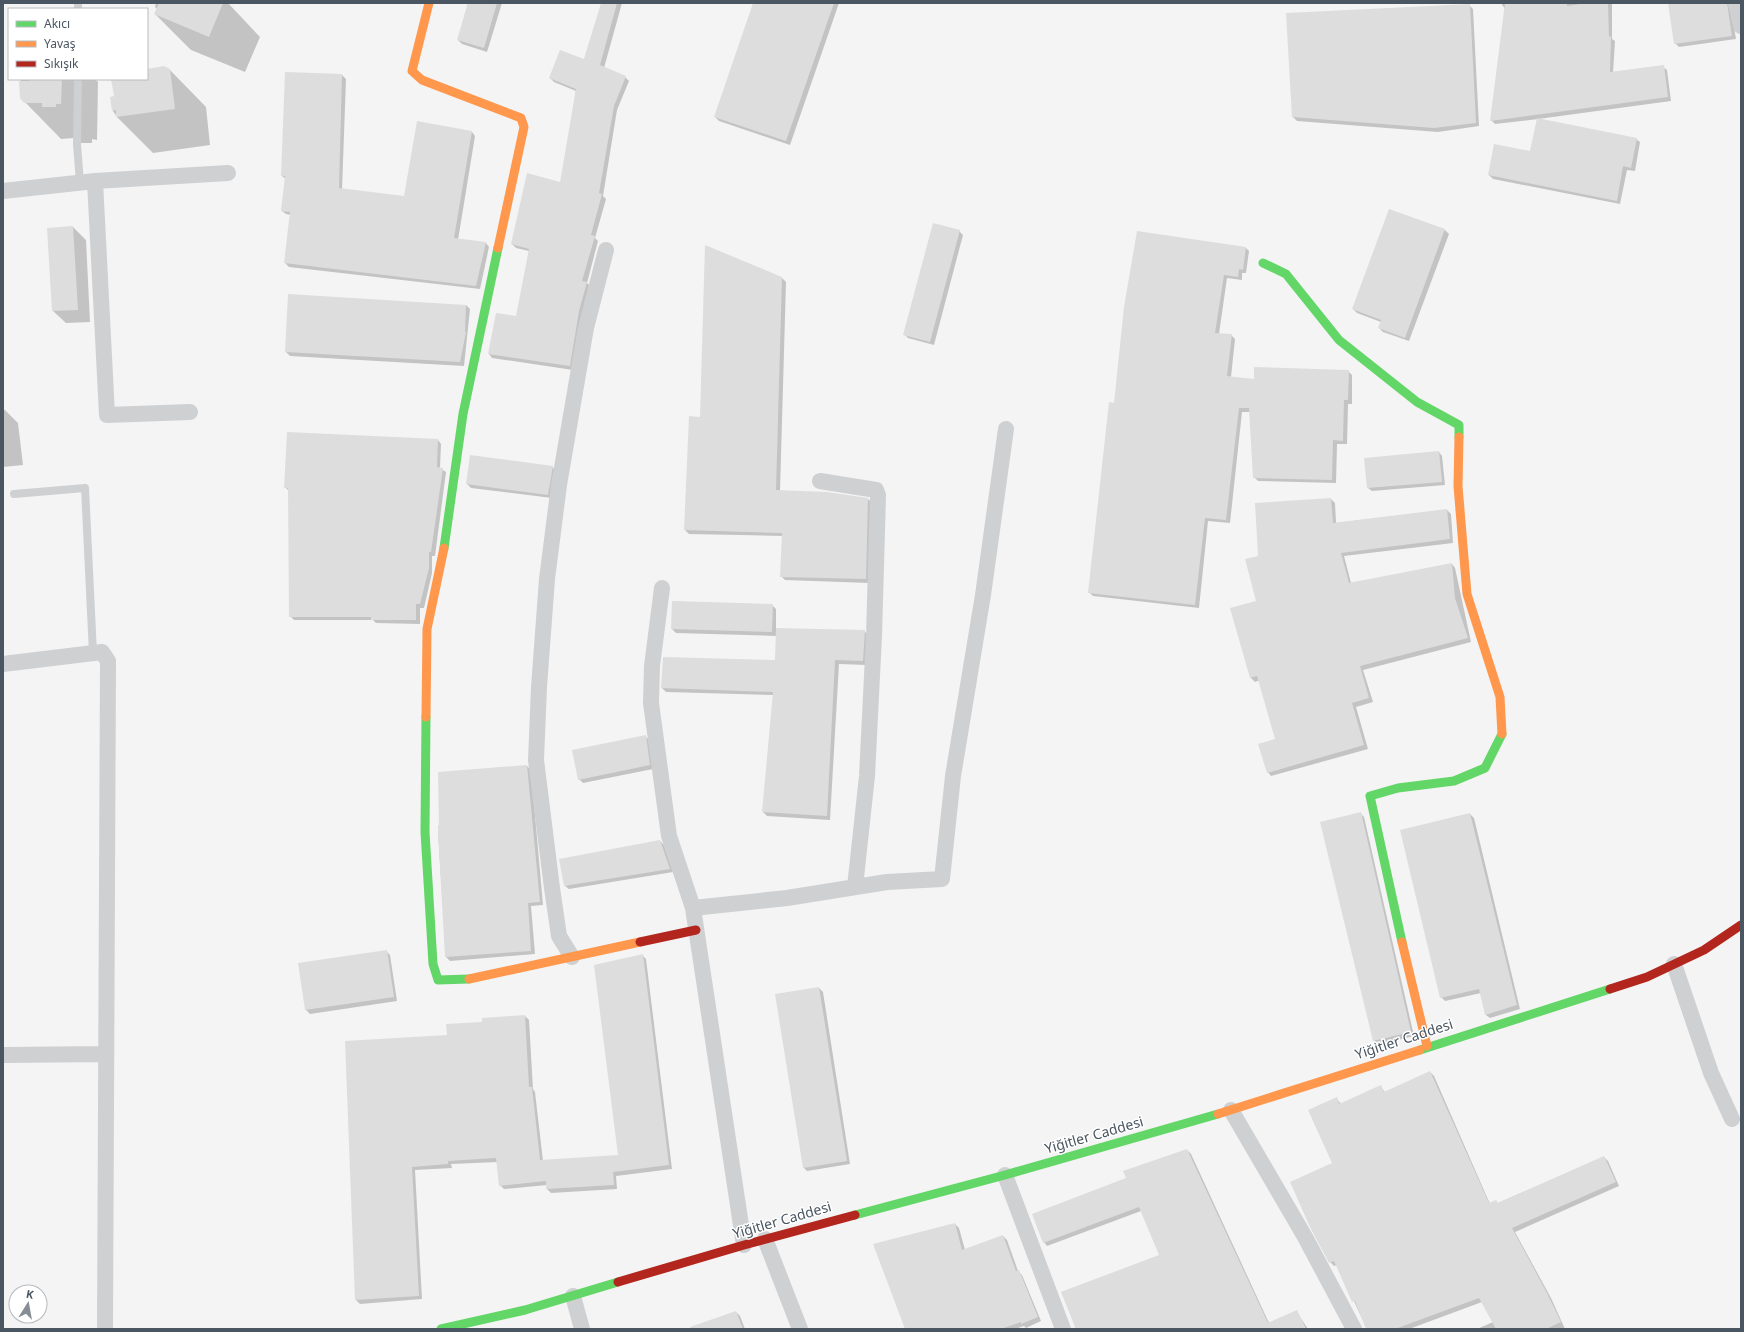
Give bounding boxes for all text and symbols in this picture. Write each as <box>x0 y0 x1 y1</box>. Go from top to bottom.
legend <box>8 8 148 80</box>
text: Akıcı <box>44 15 70 32</box>
text: Yavaş <box>44 35 76 52</box>
text: Sıkışık <box>44 55 79 72</box>
street label: Yiğitler Caddesi <box>1352 1014 1455 1063</box>
street label: Yiğitler Caddesi <box>1042 1111 1145 1158</box>
street label: Yiğitler Caddesi <box>730 1196 833 1243</box>
north arrow <box>8 1284 48 1324</box>
text: K <box>25 1286 36 1302</box>

